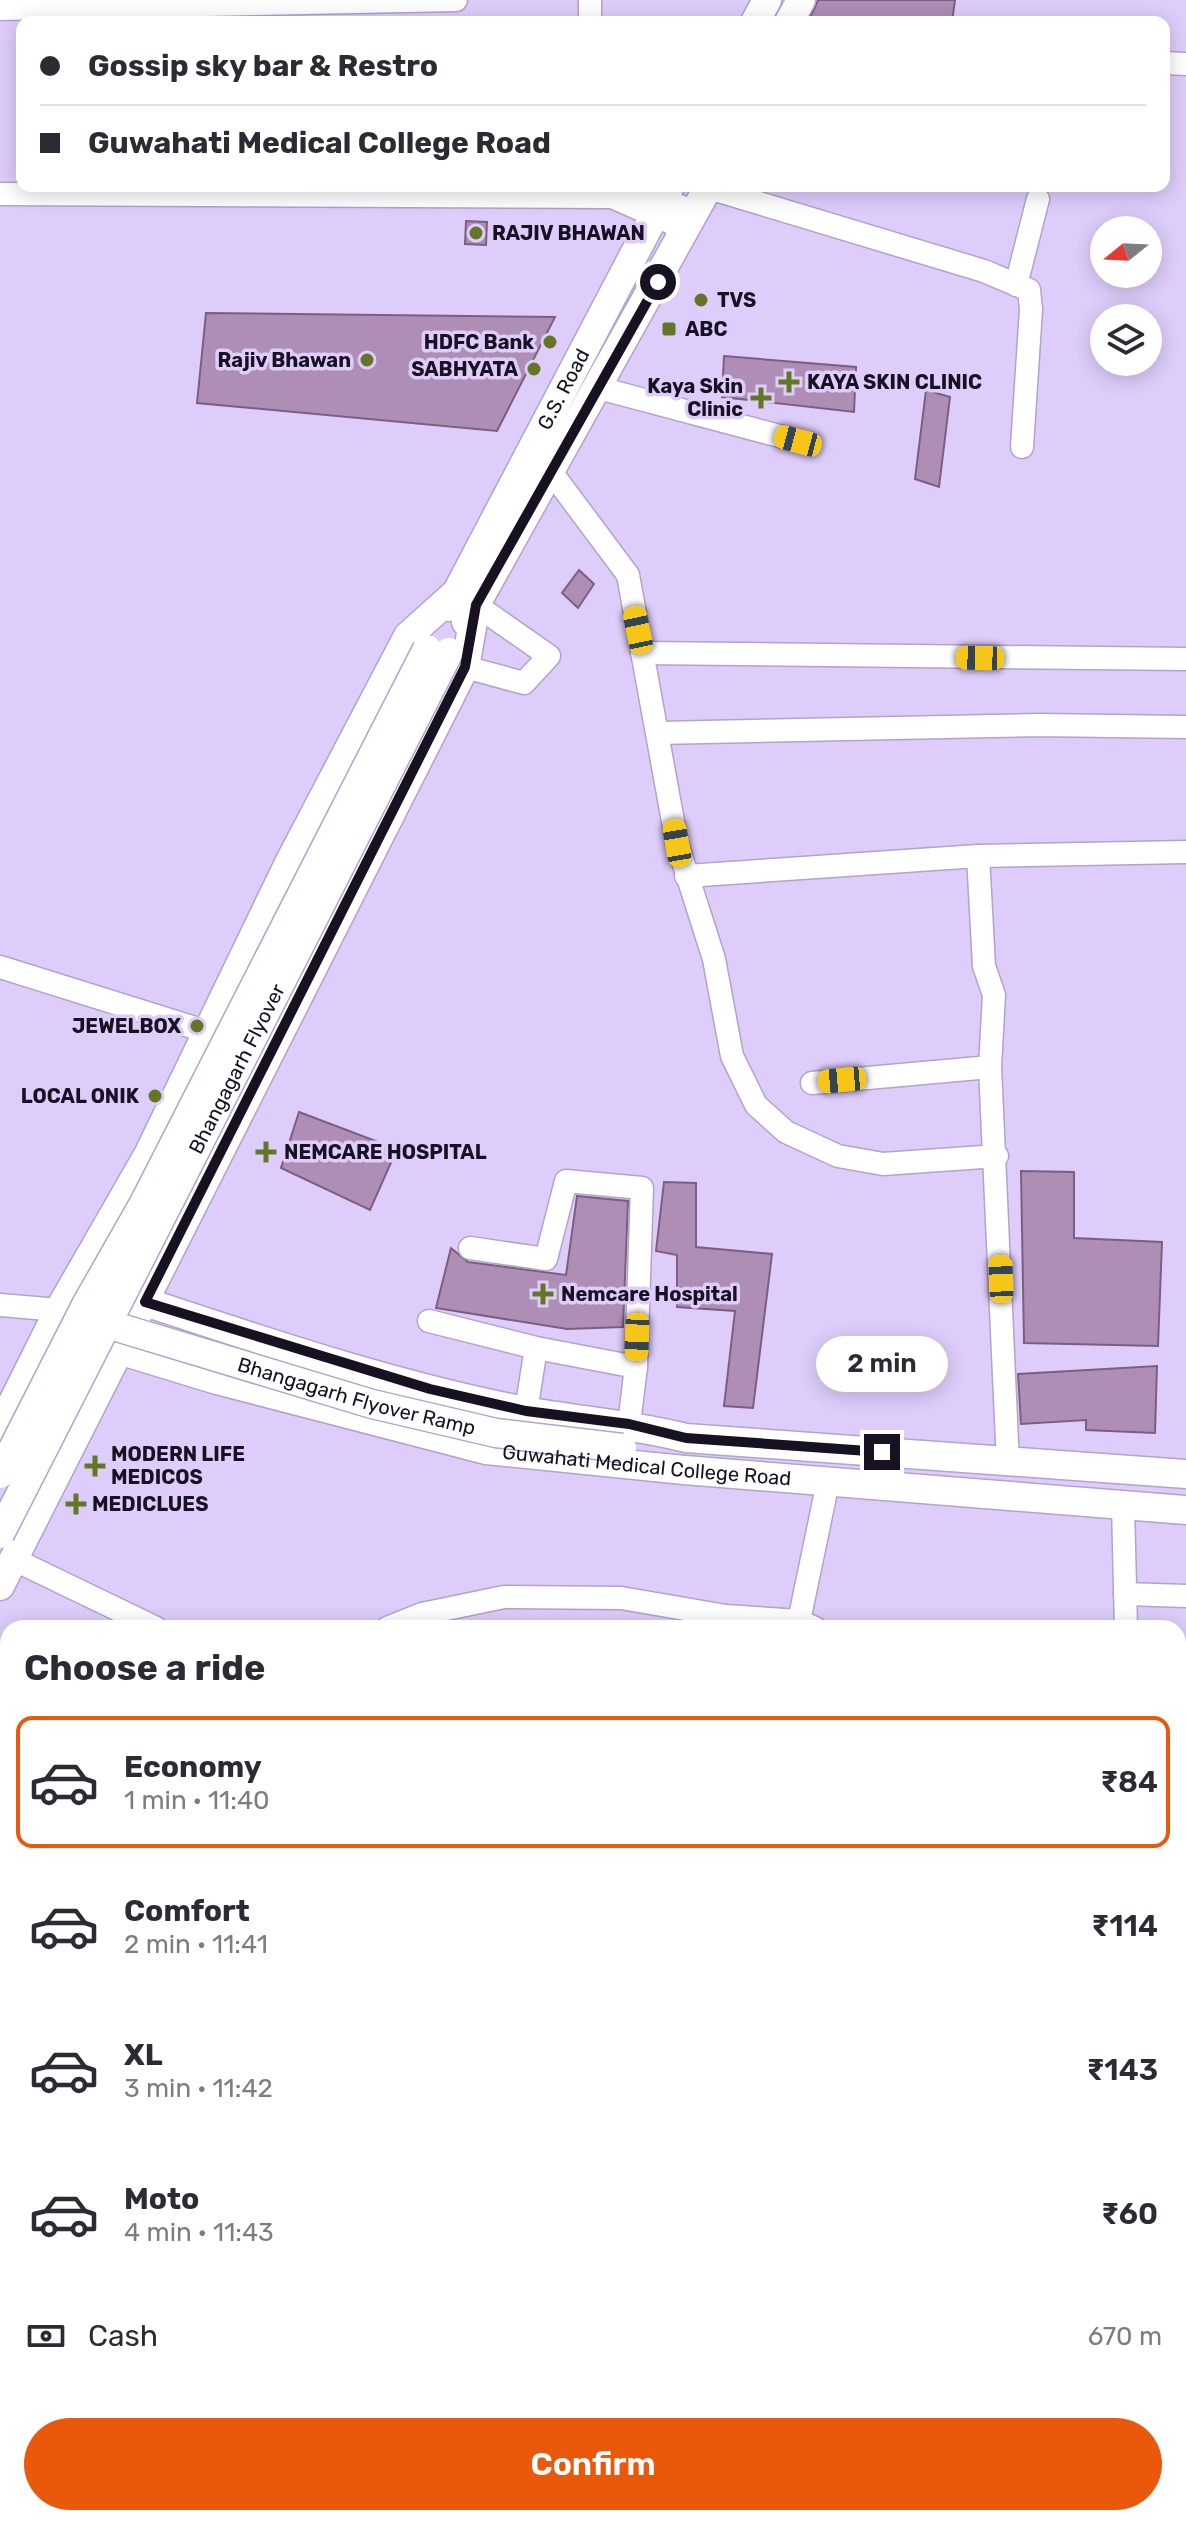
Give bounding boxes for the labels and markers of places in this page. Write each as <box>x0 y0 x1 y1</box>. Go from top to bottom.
place label: RAJIV BHAWAN <box>492 221 645 245</box>
marker: RAJIV BHAWAN <box>467 224 485 242</box>
place label: TVS <box>717 288 756 312</box>
marker: TVS <box>692 291 710 309</box>
place label: ABC <box>685 317 727 341</box>
marker: ABC <box>660 320 678 338</box>
place label: HDFC Bank <box>424 330 534 354</box>
marker: HDFC Bank <box>541 333 559 351</box>
place label: Rajiv Bhawan <box>217 348 351 372</box>
marker: Rajiv Bhawan <box>358 351 376 369</box>
place label: SABHYATA <box>411 357 519 381</box>
marker: SABHYATA <box>525 360 543 378</box>
place label: KAYA SKIN CLINIC <box>807 370 982 394</box>
marker: KAYA SKIN CLINIC <box>778 371 800 393</box>
place label: Kaya Skin Clinic <box>647 374 743 421</box>
marker: Kaya Skin Clinic <box>750 387 772 409</box>
place label: JEWELBOX <box>72 1014 181 1038</box>
marker: JEWELBOX <box>188 1017 206 1035</box>
place label: LOCAL ONIK <box>21 1084 140 1108</box>
marker: LOCAL ONIK <box>146 1087 164 1105</box>
place label: NEMCARE HOSPITAL <box>284 1140 487 1164</box>
marker: NEMCARE HOSPITAL <box>255 1141 277 1163</box>
place label: Nemcare Hospital <box>561 1282 738 1306</box>
marker: Nemcare Hospital <box>532 1283 554 1305</box>
place label: MODERN LIFE MEDICOS <box>111 1442 245 1489</box>
marker: MODERN LIFE MEDICOS <box>86 1457 104 1475</box>
place label: MEDICLUES <box>92 1492 208 1516</box>
marker: MEDICLUES <box>67 1495 85 1513</box>

